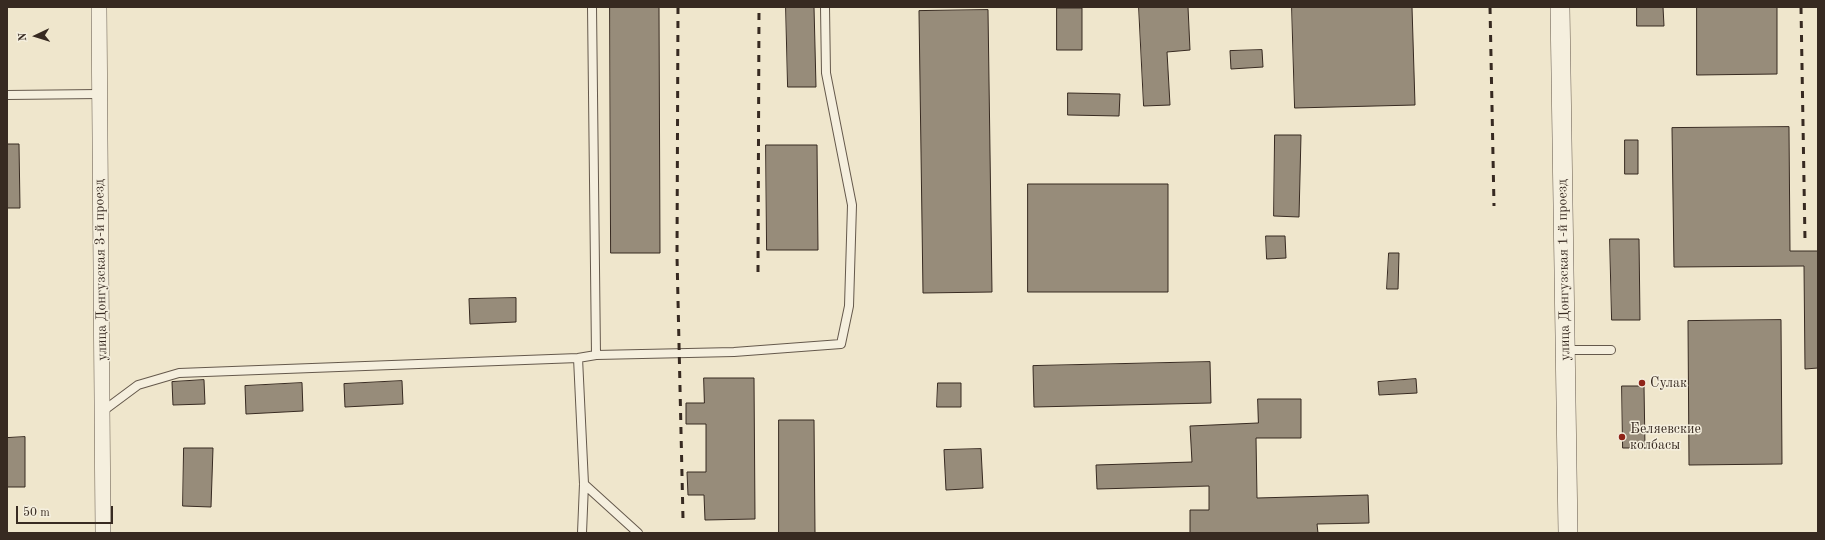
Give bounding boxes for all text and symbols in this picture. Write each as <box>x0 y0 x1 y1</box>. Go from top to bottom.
north arrow <box>16 16 56 56</box>
text: N <box>18 32 29 41</box>
street label: улица Донгузская 3-й проезд <box>91 179 111 361</box>
street label: улица Донгузская 1-й проезд <box>1554 179 1574 361</box>
place label: Сулак <box>1650 375 1687 391</box>
marker: Сулак <box>1637 378 1647 388</box>
place label: Беляевские колбасы <box>1630 421 1701 454</box>
marker: Беляевские колбасы <box>1617 432 1627 442</box>
scale bar <box>18 498 115 524</box>
text: 50 m <box>23 507 50 519</box>

